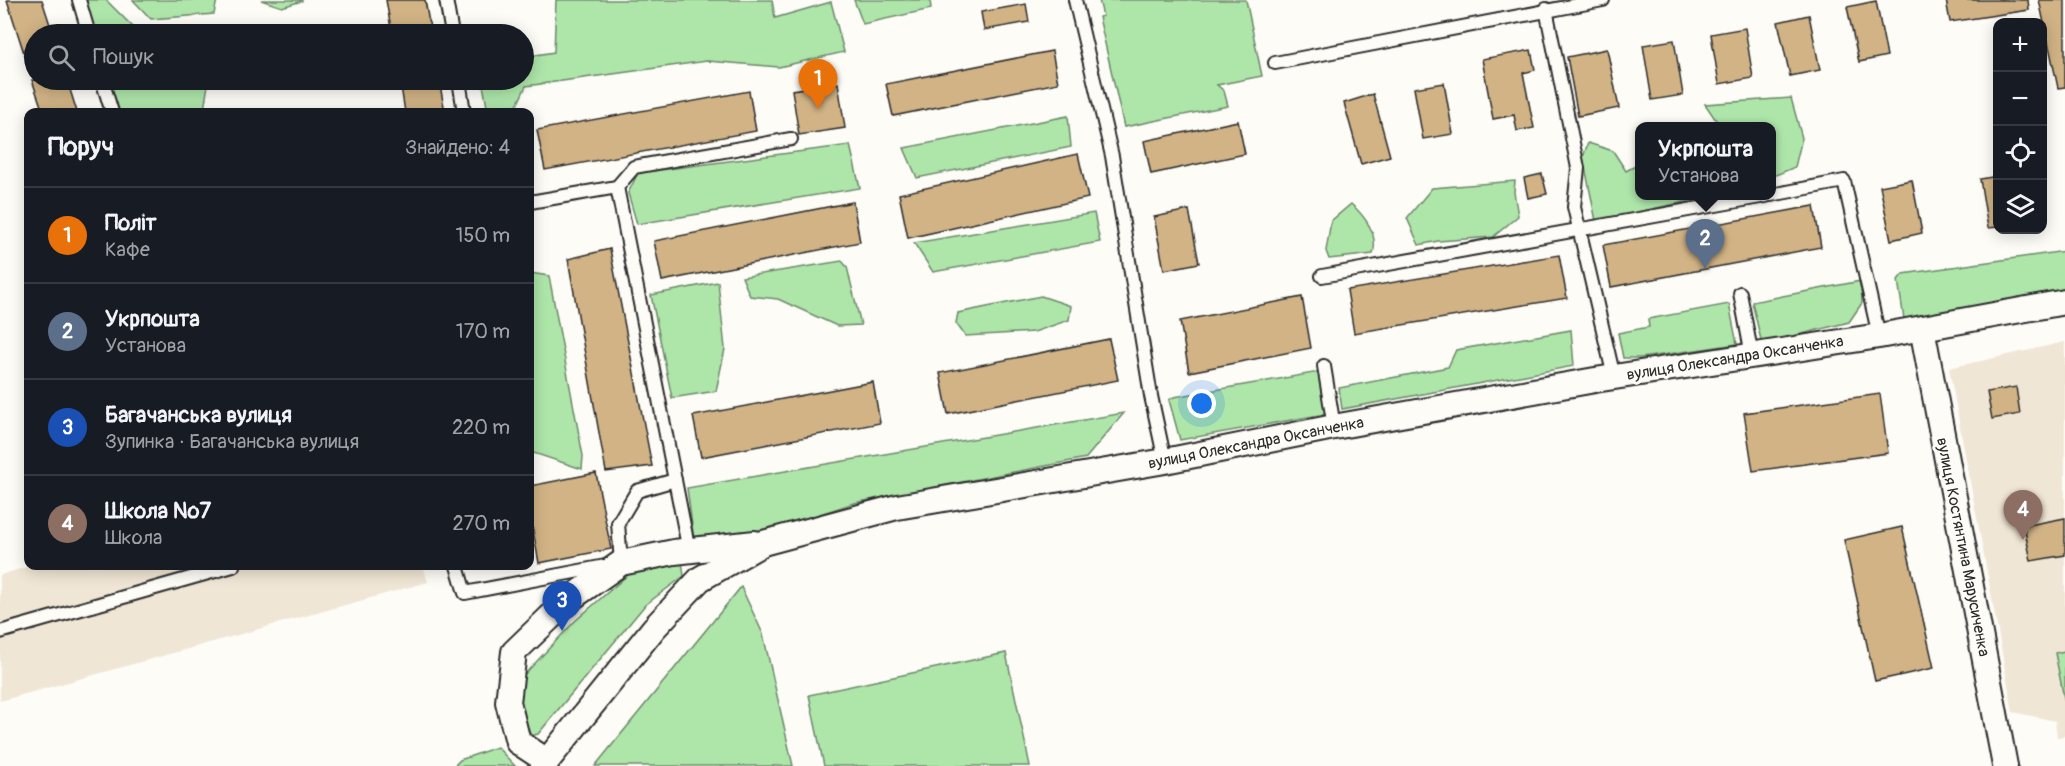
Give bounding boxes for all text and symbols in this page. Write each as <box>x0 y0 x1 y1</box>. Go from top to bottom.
map controls <box>1993 18 2047 234</box>
button: + <box>1993 18 2047 72</box>
search box <box>24 24 534 90</box>
icon: search <box>45 41 78 74</box>
text: Пошук <box>93 43 154 71</box>
pin: 1 <box>798 60 838 109</box>
button: − <box>1993 72 2047 126</box>
popup <box>1635 122 1776 200</box>
button: locate <box>1993 126 2047 180</box>
text: Поруч <box>48 131 114 163</box>
text: Знайдено: 4 <box>405 135 510 160</box>
text: Укрпошта <box>1658 135 1753 163</box>
text: Установа <box>1658 163 1739 188</box>
button: layers <box>1993 180 2047 234</box>
text: Політ <box>105 209 157 237</box>
pin: 2 <box>1686 220 1724 269</box>
text: 1 <box>64 223 71 248</box>
text: 150 m <box>456 223 510 248</box>
text: Кафе <box>105 237 150 262</box>
text: Укрпошта <box>105 305 200 333</box>
text: 2 <box>62 319 73 344</box>
text: 170 m <box>456 319 510 344</box>
street label: вулиця Олександра Оксанченка <box>1625 331 1845 385</box>
text: Установа <box>105 333 186 358</box>
your location <box>1187 389 1216 418</box>
text: Багачанська вулиця <box>105 401 292 429</box>
street label: вулиця Олександра Оксанченка <box>1146 412 1366 474</box>
text: 3 <box>62 415 73 440</box>
text: 220 m <box>452 415 510 440</box>
text: Зупинка · Багачанська вулиця <box>105 429 359 454</box>
street label: вулиця Костянтина Марусиченка <box>1932 436 1994 658</box>
pin: 4 <box>2004 490 2042 540</box>
text: Школа №7 <box>105 497 211 525</box>
text: 4 <box>62 511 73 536</box>
text: 270 m <box>452 511 510 536</box>
text: Школа <box>105 525 162 550</box>
pin: 3 <box>542 582 582 631</box>

